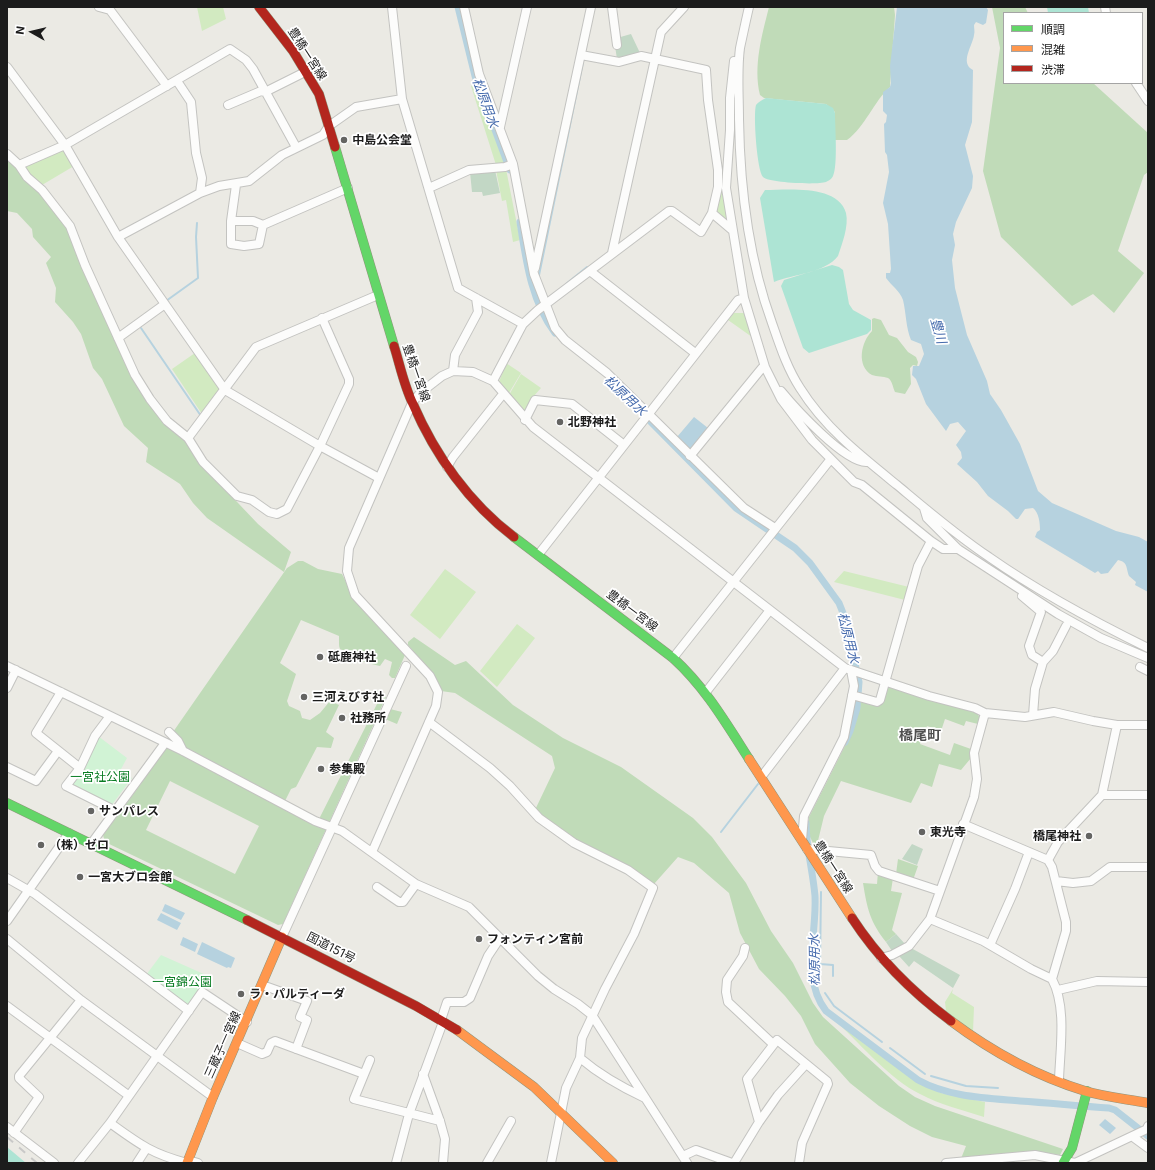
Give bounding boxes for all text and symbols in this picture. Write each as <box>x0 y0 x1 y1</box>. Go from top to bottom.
north arrow <box>12 12 52 52</box>
legend <box>1003 12 1143 84</box>
text: 順調 <box>1041 22 1065 37</box>
text: N <box>13 25 28 35</box>
street label: 豊橋一宮線 <box>285 25 329 83</box>
text: 混雑 <box>1041 42 1065 57</box>
text: 渋滞 <box>1041 62 1065 77</box>
water label: 松原用水 <box>469 76 501 130</box>
place label: 中島公会堂 <box>352 133 412 147</box>
marker: 中島公会堂 <box>339 135 349 145</box>
water label: 豊川 <box>927 316 949 346</box>
street label: 豊橋一宮線 <box>399 342 433 404</box>
water label: 松原用水 <box>601 373 649 419</box>
place label: 北野神社 <box>568 415 616 429</box>
marker: 北野神社 <box>555 417 565 427</box>
street label: 豊橋一宮線 <box>604 587 660 635</box>
water label: 松原用水 <box>834 611 862 665</box>
place label: 砥鹿神社 <box>328 650 376 664</box>
marker: 砥鹿神社 <box>315 652 325 662</box>
place label: 三河えびす社 <box>312 690 384 704</box>
marker: 三河えびす社 <box>299 692 309 702</box>
place label: 社務所 <box>350 711 386 725</box>
marker: 社務所 <box>337 713 347 723</box>
district label: 橋尾町 <box>899 728 941 744</box>
place label: 参集殿 <box>329 762 365 776</box>
marker: 参集殿 <box>316 764 326 774</box>
park label: 一宮社公園 <box>70 770 130 784</box>
place label: サンパレス <box>99 804 159 818</box>
marker: サンパレス <box>86 806 96 816</box>
place label: 東光寺 <box>930 825 966 839</box>
marker: 東光寺 <box>917 827 927 837</box>
place label: 橋尾神社 <box>1033 829 1081 843</box>
marker: 橋尾神社 <box>1084 831 1094 841</box>
place label: （株）ゼロ <box>49 838 109 852</box>
street label: 豊橋一宮線 <box>811 838 855 896</box>
marker: （株）ゼロ <box>36 840 46 850</box>
place label: 一宮大ブロ会館 <box>88 870 172 884</box>
marker: 一宮大ブロ会館 <box>75 872 85 882</box>
street label: 国道151号 <box>304 930 358 966</box>
place label: フォンティン宮前 <box>487 932 583 946</box>
marker: フォンティン宮前 <box>474 934 484 944</box>
water label: 松原用水 <box>807 934 823 986</box>
park label: 一宮錦公園 <box>152 975 212 989</box>
place label: ラ・パルティーダ <box>249 987 345 1001</box>
marker: ラ・パルティーダ <box>236 989 246 999</box>
street label: 三蔵子一宮線 <box>202 1009 244 1081</box>

